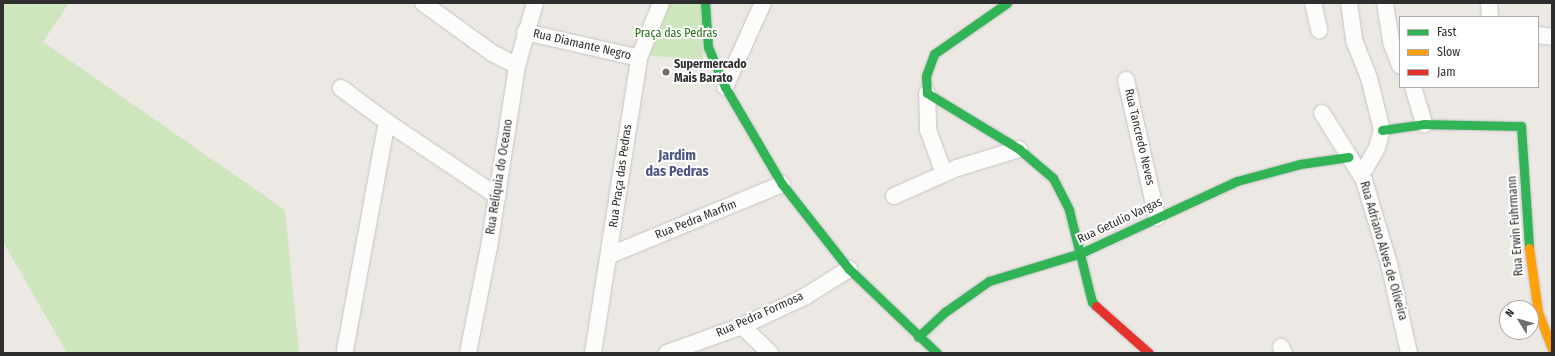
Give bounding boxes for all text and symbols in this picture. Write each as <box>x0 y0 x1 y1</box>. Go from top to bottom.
legend <box>1399 16 1539 88</box>
text: Fast <box>1437 25 1456 39</box>
street label: Rua Diamante Negro <box>532 27 632 63</box>
park label: Praça das Pedras <box>635 27 717 41</box>
text: Slow <box>1437 45 1460 59</box>
place label: Supermercado Mais Barato <box>674 58 747 86</box>
text: Jam <box>1437 65 1455 79</box>
marker: Supermercado Mais Barato <box>661 67 671 77</box>
street label: Rua Tancredo Neves <box>1121 87 1157 187</box>
street label: Rua Relíquia do Oceano <box>484 118 516 236</box>
street label: Rua Praça das Pedras <box>607 123 635 229</box>
district label: Jardim das Pedras <box>645 148 709 180</box>
street label: Rua Erwin Fuhrmann <box>1505 175 1527 277</box>
street label: Rua Adriano Alves de Oliveira <box>1356 180 1410 322</box>
street label: Rua Getulio Vargas <box>1075 195 1165 247</box>
street label: Rua Pedra Marfim <box>653 197 739 243</box>
street label: Rua Pedra Formosa <box>714 289 806 341</box>
north arrow <box>1499 300 1539 340</box>
text: N <box>1503 307 1517 320</box>

